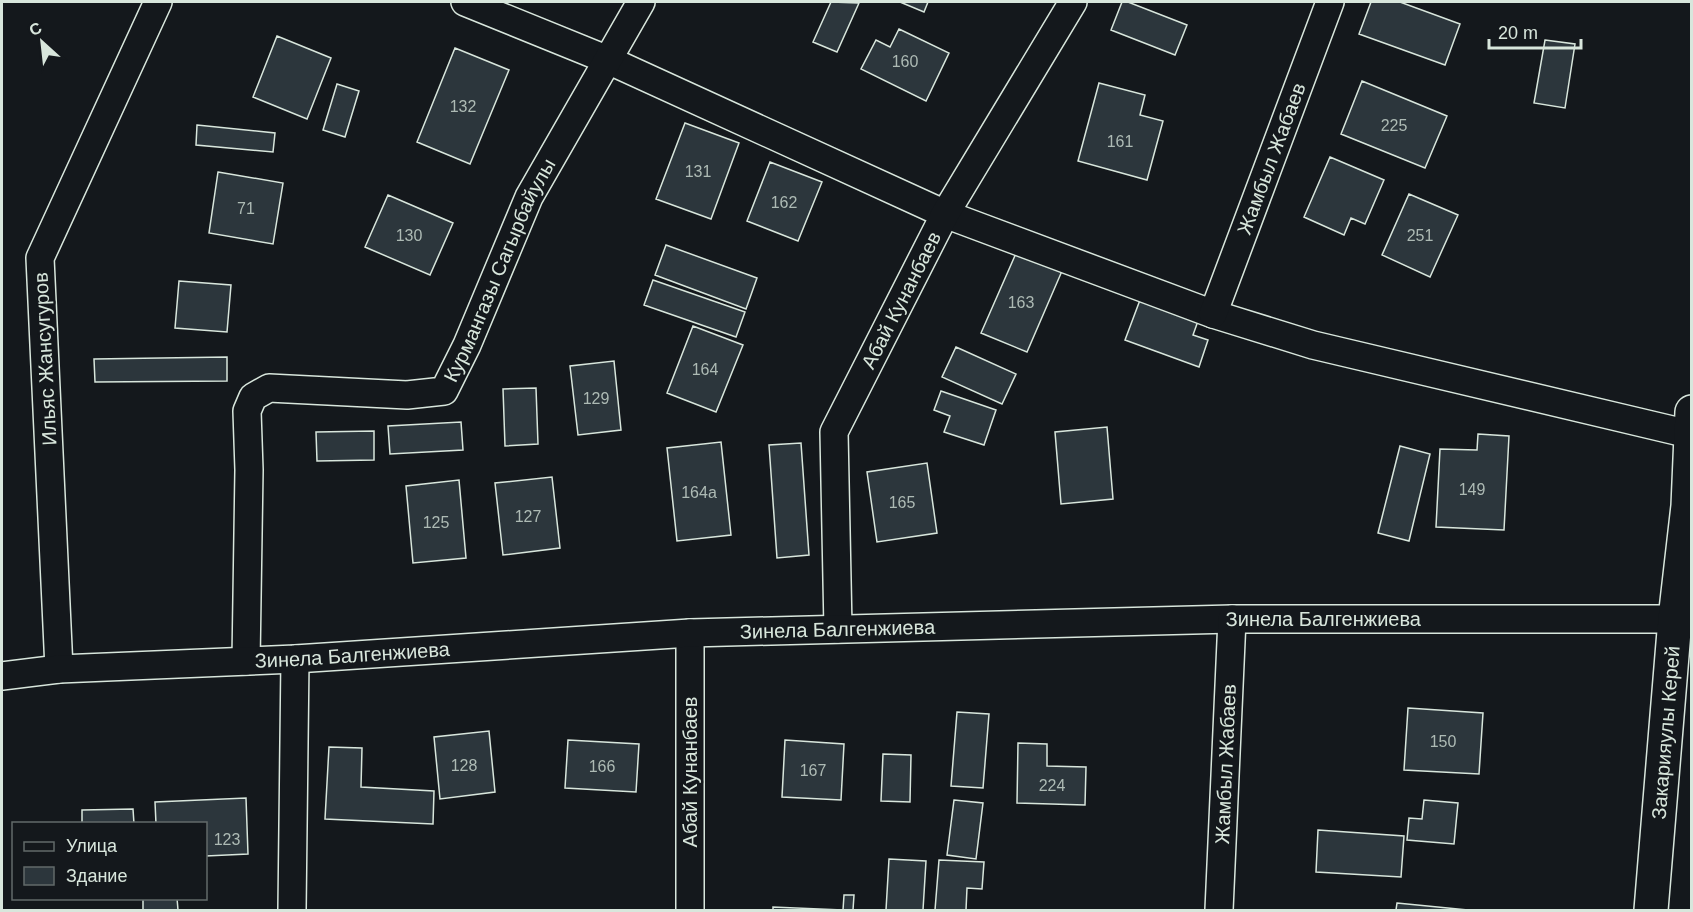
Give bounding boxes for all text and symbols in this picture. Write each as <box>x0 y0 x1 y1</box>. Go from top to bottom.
north arrow <box>12 12 72 72</box>
scale bar <box>1489 12 1580 50</box>
text: С <box>26 19 45 39</box>
text: 20 m <box>1498 23 1538 43</box>
house number: 160 <box>892 53 918 70</box>
street label: Жамбыл Жабаев <box>1233 80 1310 237</box>
house number: 132 <box>450 98 476 115</box>
house number: 225 <box>1381 117 1407 134</box>
house number: 161 <box>1107 133 1133 150</box>
street label: Курмангазы Сагырбайулы <box>439 155 560 386</box>
house number: 131 <box>685 163 711 180</box>
house number: 162 <box>771 194 797 211</box>
house number: 71 <box>237 200 255 217</box>
house number: 130 <box>396 227 422 244</box>
house number: 251 <box>1407 227 1433 244</box>
street label: Абай Кунанбаев <box>857 228 945 372</box>
street label: Ильяс Жансугуров <box>29 272 61 446</box>
house number: 163 <box>1008 294 1034 311</box>
house number: 164 <box>692 361 718 378</box>
house number: 129 <box>583 390 609 407</box>
house number: 149 <box>1459 481 1485 498</box>
house number: 164а <box>681 484 717 501</box>
house number: 165 <box>889 494 915 511</box>
house number: 127 <box>515 508 541 525</box>
house number: 125 <box>423 514 449 531</box>
street label: Зинела Балгенжиева <box>1225 608 1422 630</box>
street label: Зинела Балгенжиева <box>740 616 936 643</box>
street label: Зинела Балгенжиева <box>254 638 451 672</box>
street label: Закарияулы Керей <box>1648 645 1684 820</box>
street label: Жамбыл Жабаев <box>1211 684 1240 845</box>
street label: Абай Кунанбаев <box>679 697 701 847</box>
house number: 150 <box>1430 733 1456 750</box>
house number: 128 <box>451 757 477 774</box>
house number: 166 <box>589 758 615 775</box>
house number: 167 <box>800 762 826 779</box>
house number: 224 <box>1039 777 1065 794</box>
legend <box>12 822 207 900</box>
house number: 123 <box>214 831 240 848</box>
text: Улица <box>66 836 118 856</box>
text: Здание <box>66 866 127 886</box>

